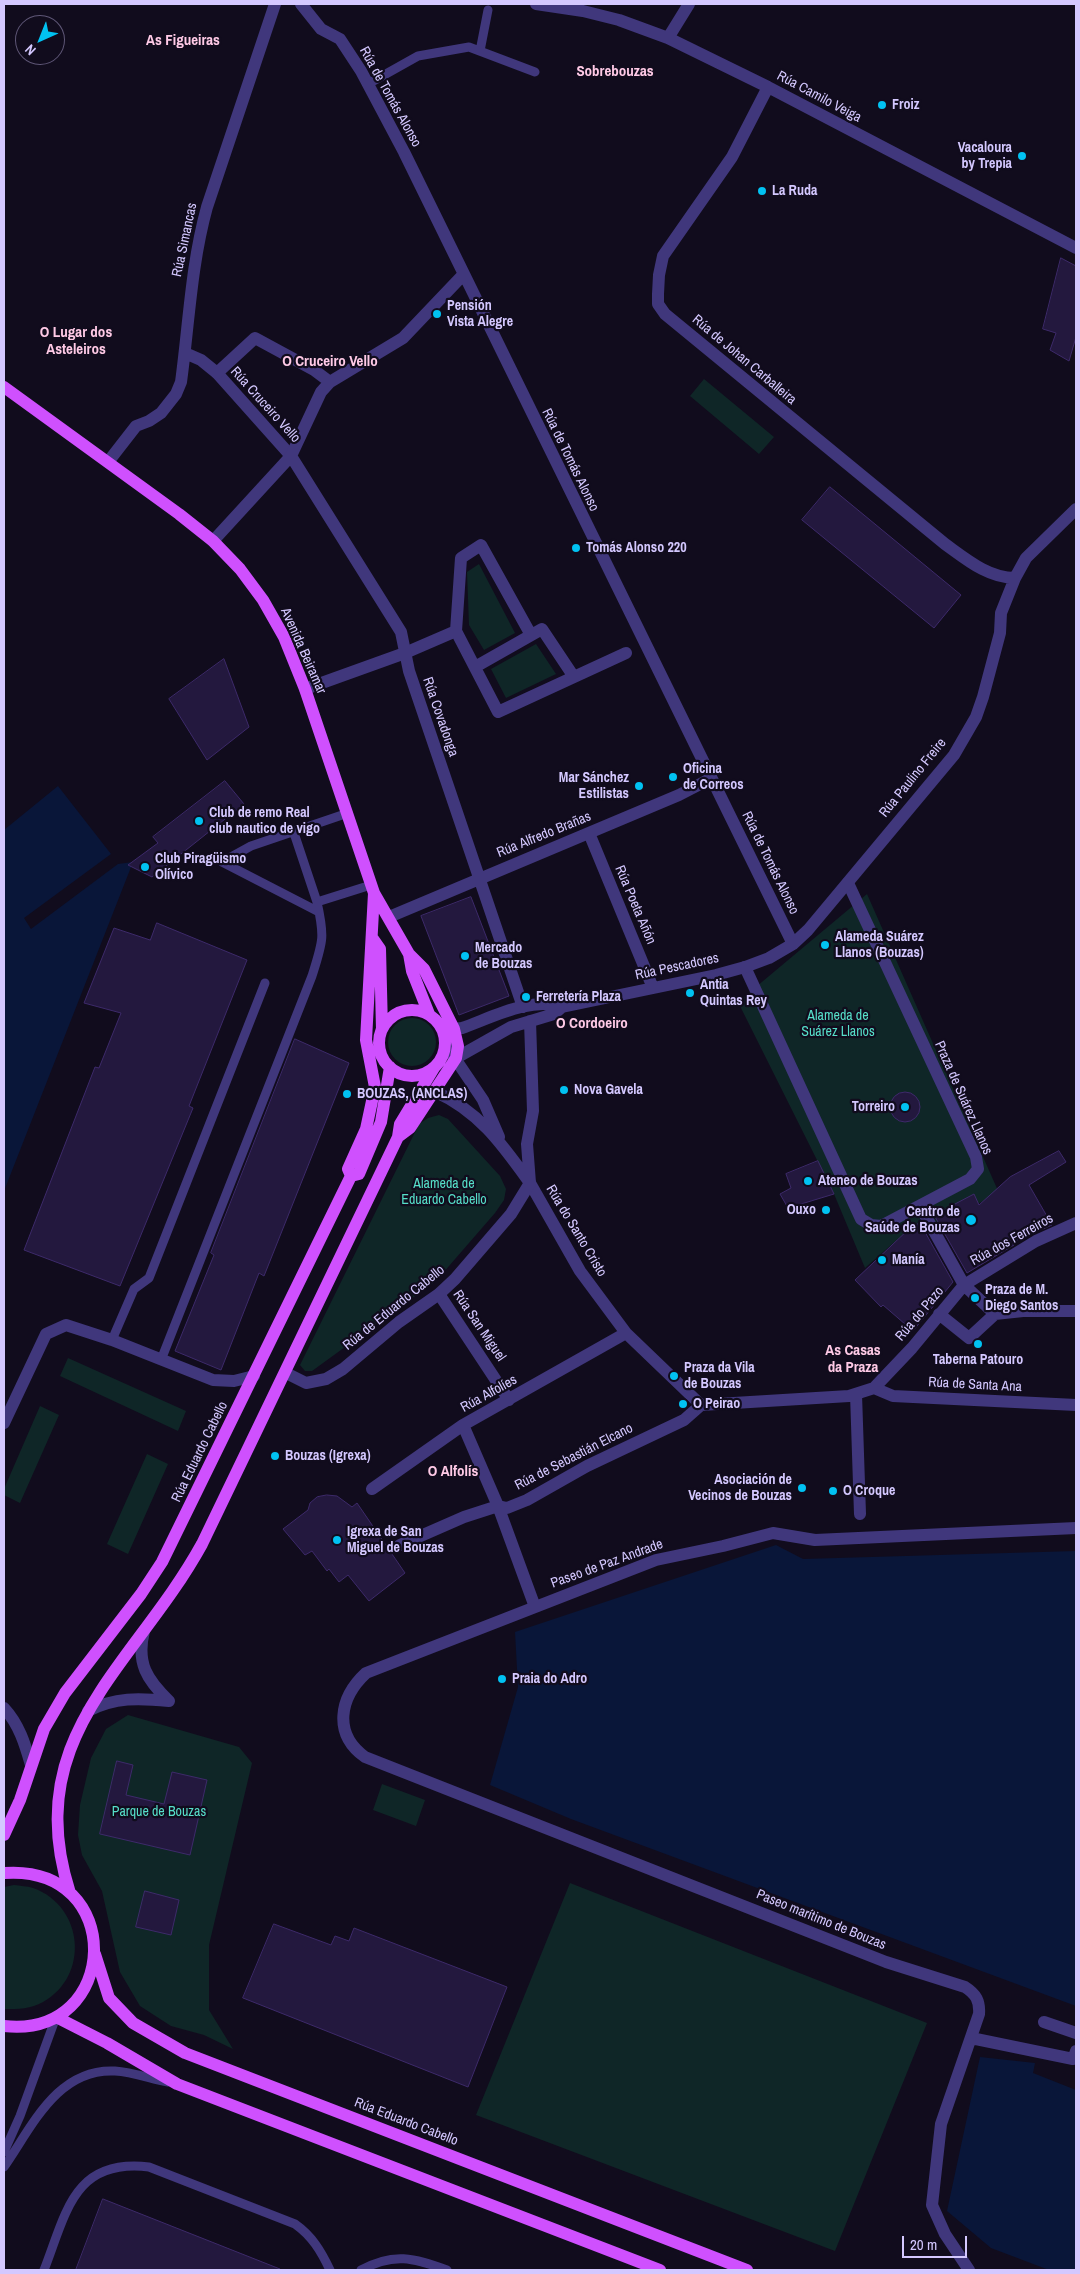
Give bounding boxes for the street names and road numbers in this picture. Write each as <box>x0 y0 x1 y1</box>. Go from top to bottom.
street label: Rúa de Tomás Alonso <box>355 44 425 150</box>
street label: Rúa Camilo Veiga <box>774 68 864 126</box>
street label: Rúa Simancas <box>169 201 201 279</box>
street label: Rúa de Johan Carballeira <box>688 312 800 408</box>
street label: Rúa Cruceiro Vello <box>227 364 303 446</box>
street label: Rúa de Tomás Alonso <box>538 406 602 514</box>
street label: Avenida Beiramar <box>277 605 329 697</box>
street label: Rúa Covadonga <box>419 675 461 759</box>
street label: Rúa Paulino Freire <box>876 735 950 821</box>
street label: Rúa Alfredo Brañas <box>494 808 594 862</box>
street label: Rúa de Tomás Alonso <box>738 809 802 917</box>
street label: Rúa Poeta Añón <box>611 863 659 947</box>
street label: Rúa Pescadores <box>634 950 720 984</box>
street label: Praza de Suárez Llanos <box>930 1039 996 1157</box>
street label: Rúa do Santo Cristo <box>542 1182 610 1280</box>
street label: Rúa dos Ferreiros <box>968 1210 1056 1270</box>
street label: Rúa de Eduardo Cabello <box>340 1262 448 1354</box>
street label: Rúa do Pazo <box>892 1283 948 1345</box>
street label: Rúa San Miguel <box>449 1287 509 1365</box>
street label: Rúa Alfolíes <box>458 1372 520 1416</box>
street label: Rúa de Santa Ana <box>928 1374 1022 1396</box>
street label: Rúa Eduardo Cabello <box>168 1399 232 1505</box>
street label: Rúa de Sebastián Elcano <box>512 1420 636 1494</box>
street label: Paseo de Paz Andrade <box>549 1536 665 1592</box>
street label: Paseo marítimo de Bouzas <box>754 1886 888 1954</box>
street label: Rúa Eduardo Cabello <box>352 2094 460 2150</box>

